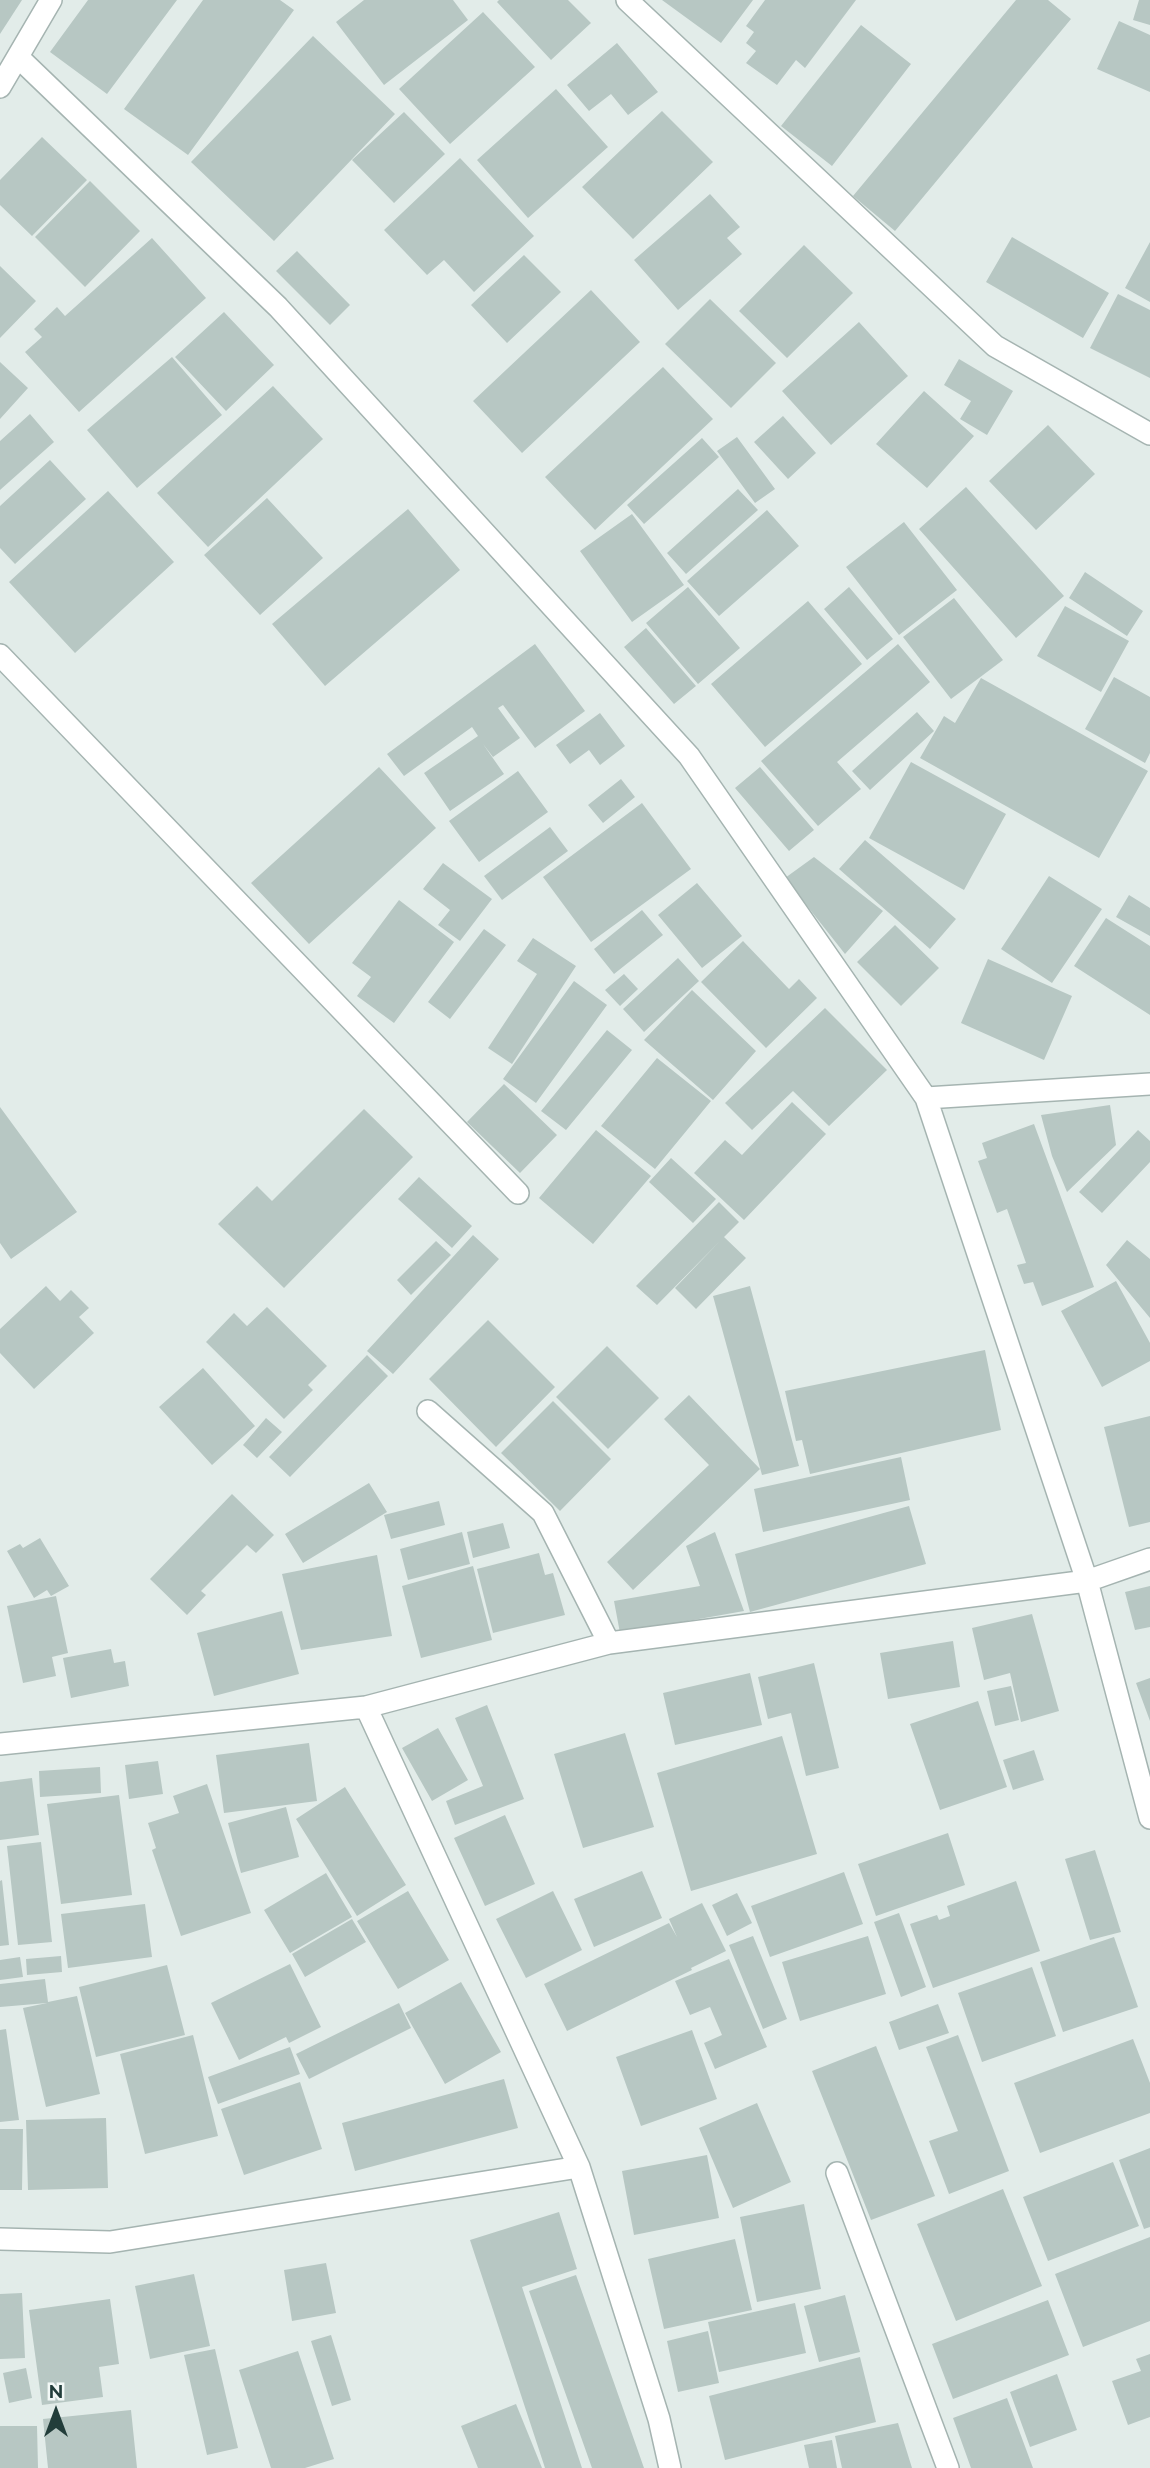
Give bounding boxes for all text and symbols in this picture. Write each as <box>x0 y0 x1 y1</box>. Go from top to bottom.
north arrow <box>21 2377 91 2447</box>
text: N <box>49 2380 63 2402</box>

